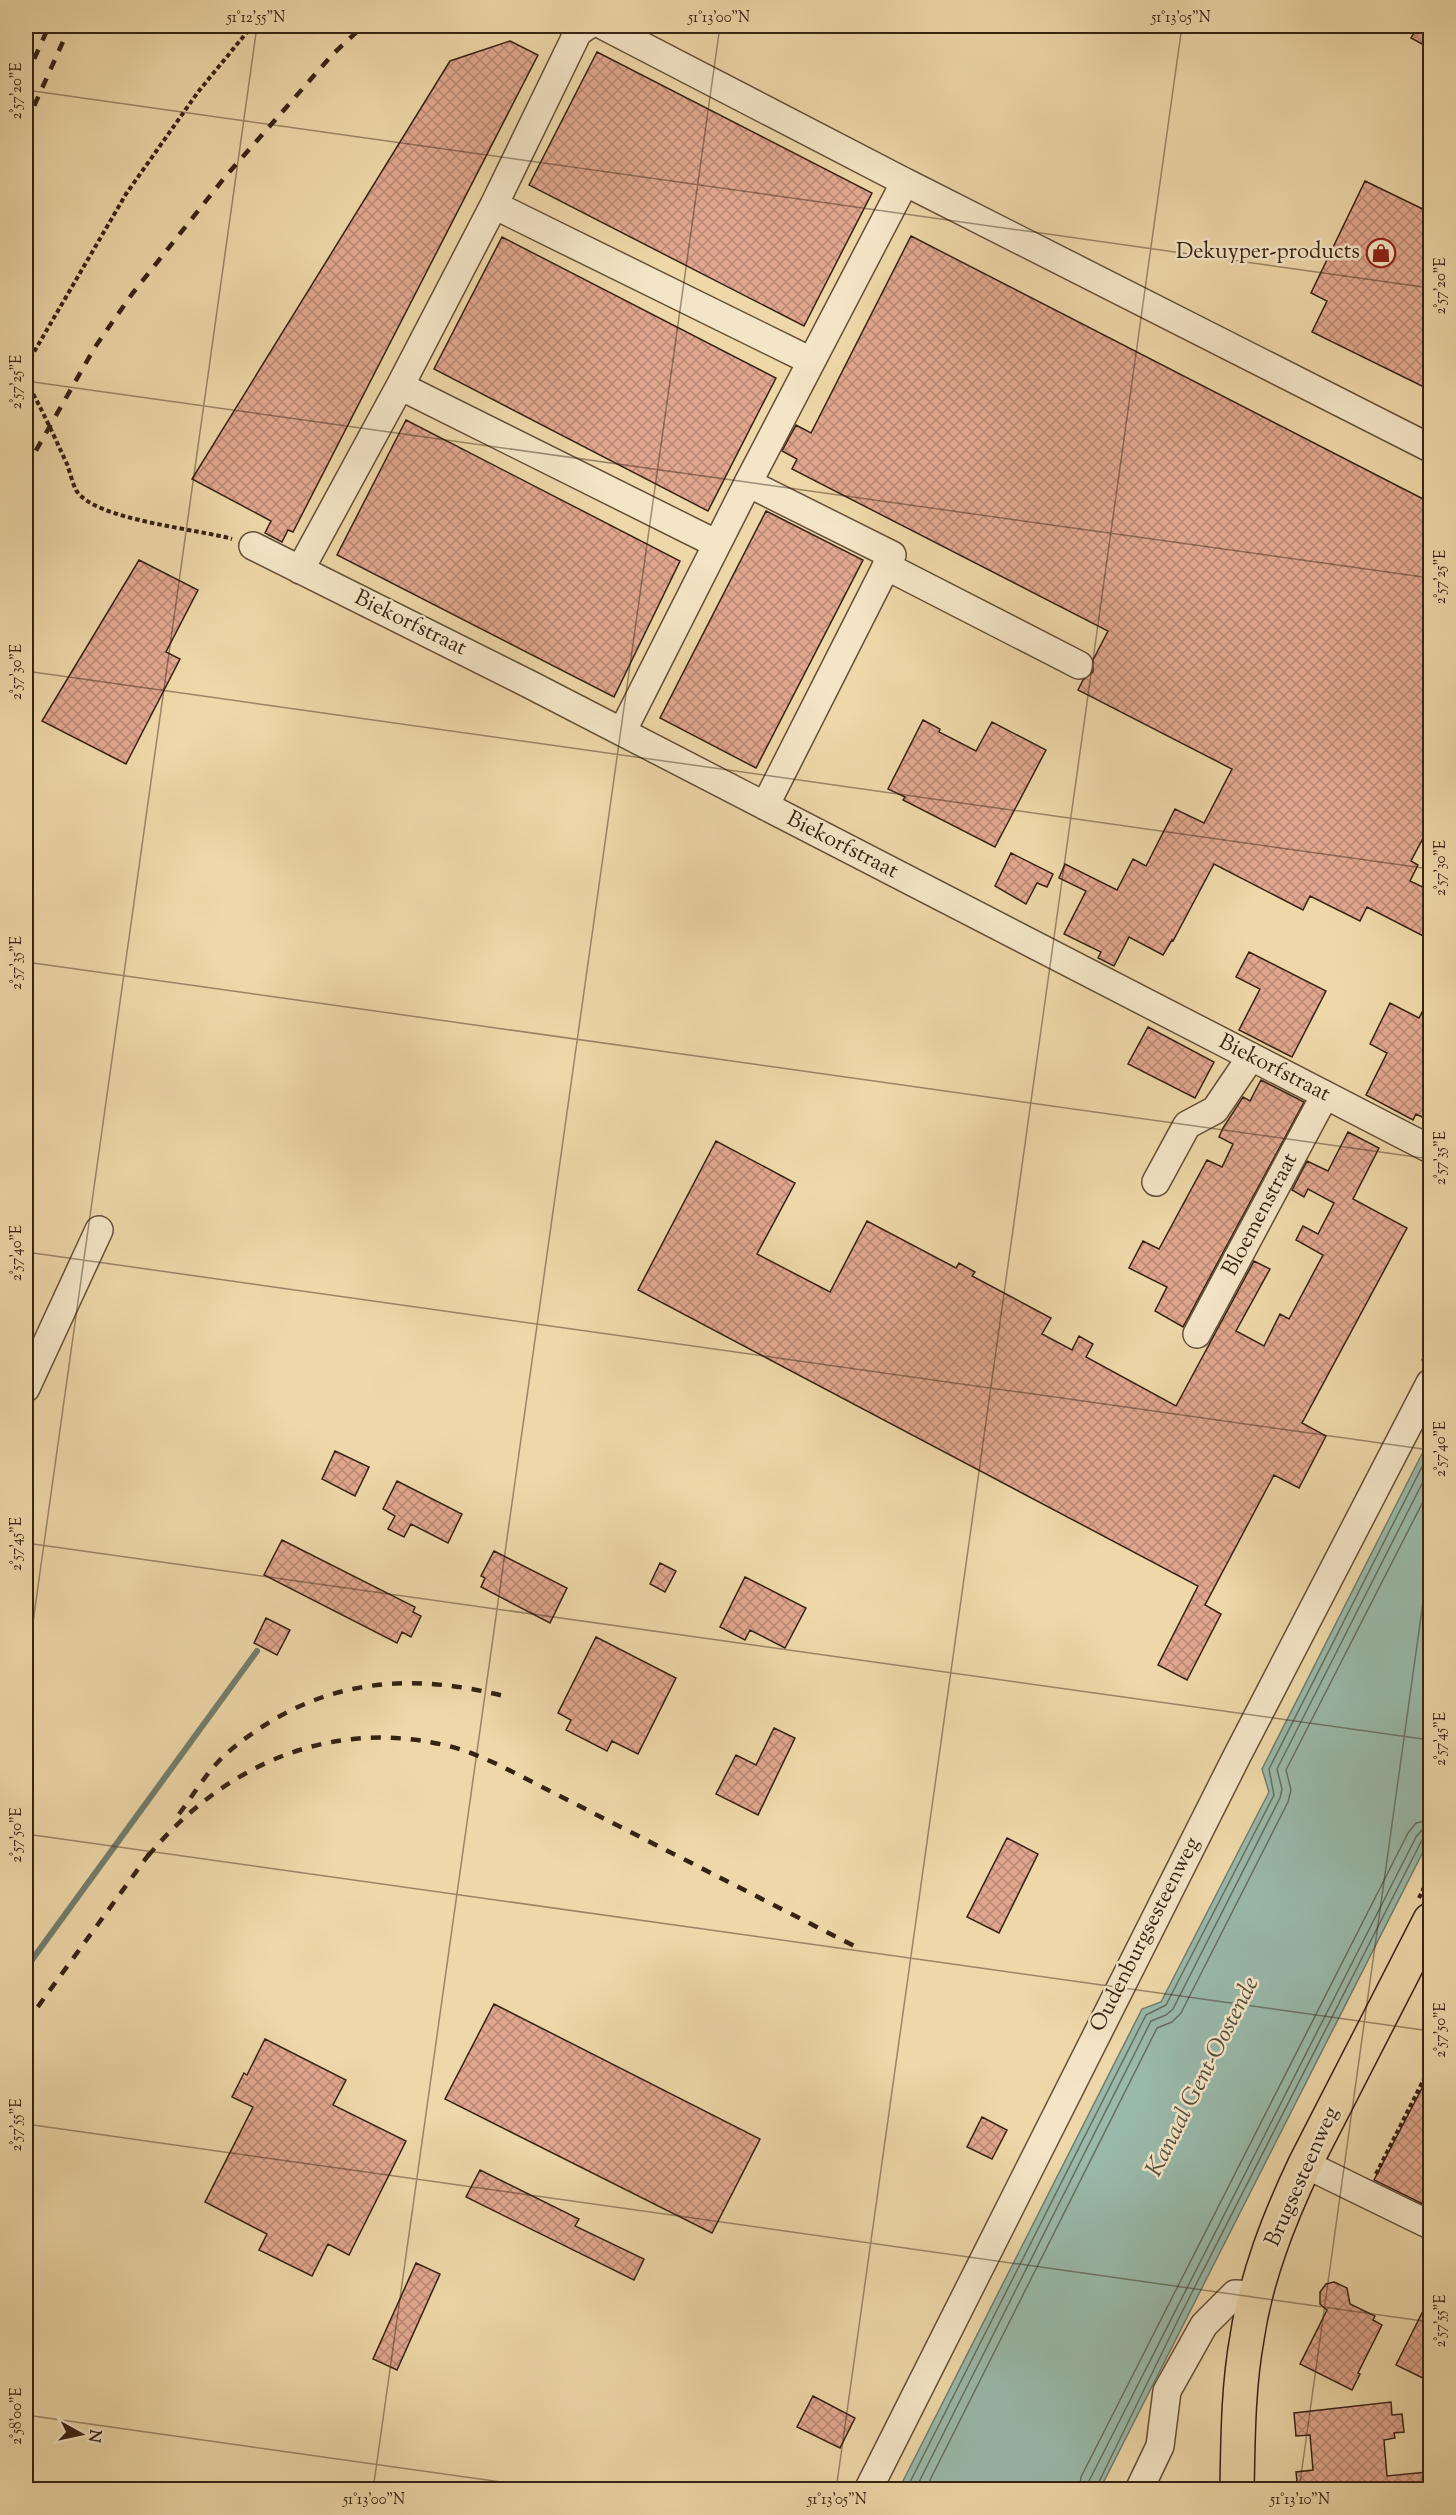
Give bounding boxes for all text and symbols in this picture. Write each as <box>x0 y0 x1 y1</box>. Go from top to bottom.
text: 51°12'55"N <box>226 8 285 29</box>
text: 51°13'00"N <box>687 8 750 29</box>
text: 51°13'05"N <box>1150 8 1211 29</box>
text: 2°57'20"E <box>7 62 28 120</box>
place label: Dekuyper-products <box>1176 237 1360 269</box>
shop icon: Dekuyper-products <box>1365 237 1397 269</box>
text: 2°57'20"E <box>1431 257 1452 315</box>
text: 2°57'25"E <box>7 355 28 409</box>
text: 2°57'25"E <box>1431 550 1452 604</box>
street label: Biekorfstraat <box>348 583 472 665</box>
text: 2°57'30"E <box>7 644 28 700</box>
street label: Biekorfstraat <box>781 804 904 888</box>
text: 2°57'30"E <box>1431 840 1452 896</box>
text: 2°57'35"E <box>7 936 28 990</box>
street label: Biekorfstraat <box>1213 1027 1336 1111</box>
text: 2°57'35"E <box>1431 1131 1452 1185</box>
street label: Bloemenstraat <box>1215 1147 1307 1282</box>
text: 2°57'40"E <box>7 1225 28 1281</box>
text: 2°57'40"E <box>1431 1421 1452 1477</box>
text: 2°57'45"E <box>7 1517 28 1571</box>
text: 2°57'45"E <box>1431 1712 1452 1766</box>
text: 2°57'50"E <box>7 1807 28 1863</box>
street label: Oudenburgsesteenweg <box>1083 1832 1209 2038</box>
water label: Kanaal Gent-Oostende <box>1138 1971 1268 2183</box>
text: 2°57'50"E <box>1431 2002 1452 2058</box>
text: 2°57'55"E <box>7 2098 28 2152</box>
street label: Brugsesteenweg <box>1258 2102 1348 2252</box>
text: 2°57'55"E <box>1431 2294 1452 2348</box>
text: 2°58'00"E <box>7 2387 28 2445</box>
north arrow <box>51 2404 111 2464</box>
text: N <box>81 2428 106 2444</box>
text: 51°13'00"N <box>342 2490 405 2511</box>
text: 51°13'05"N <box>806 2490 867 2511</box>
text: 51°13'10"N <box>1269 2490 1330 2511</box>

